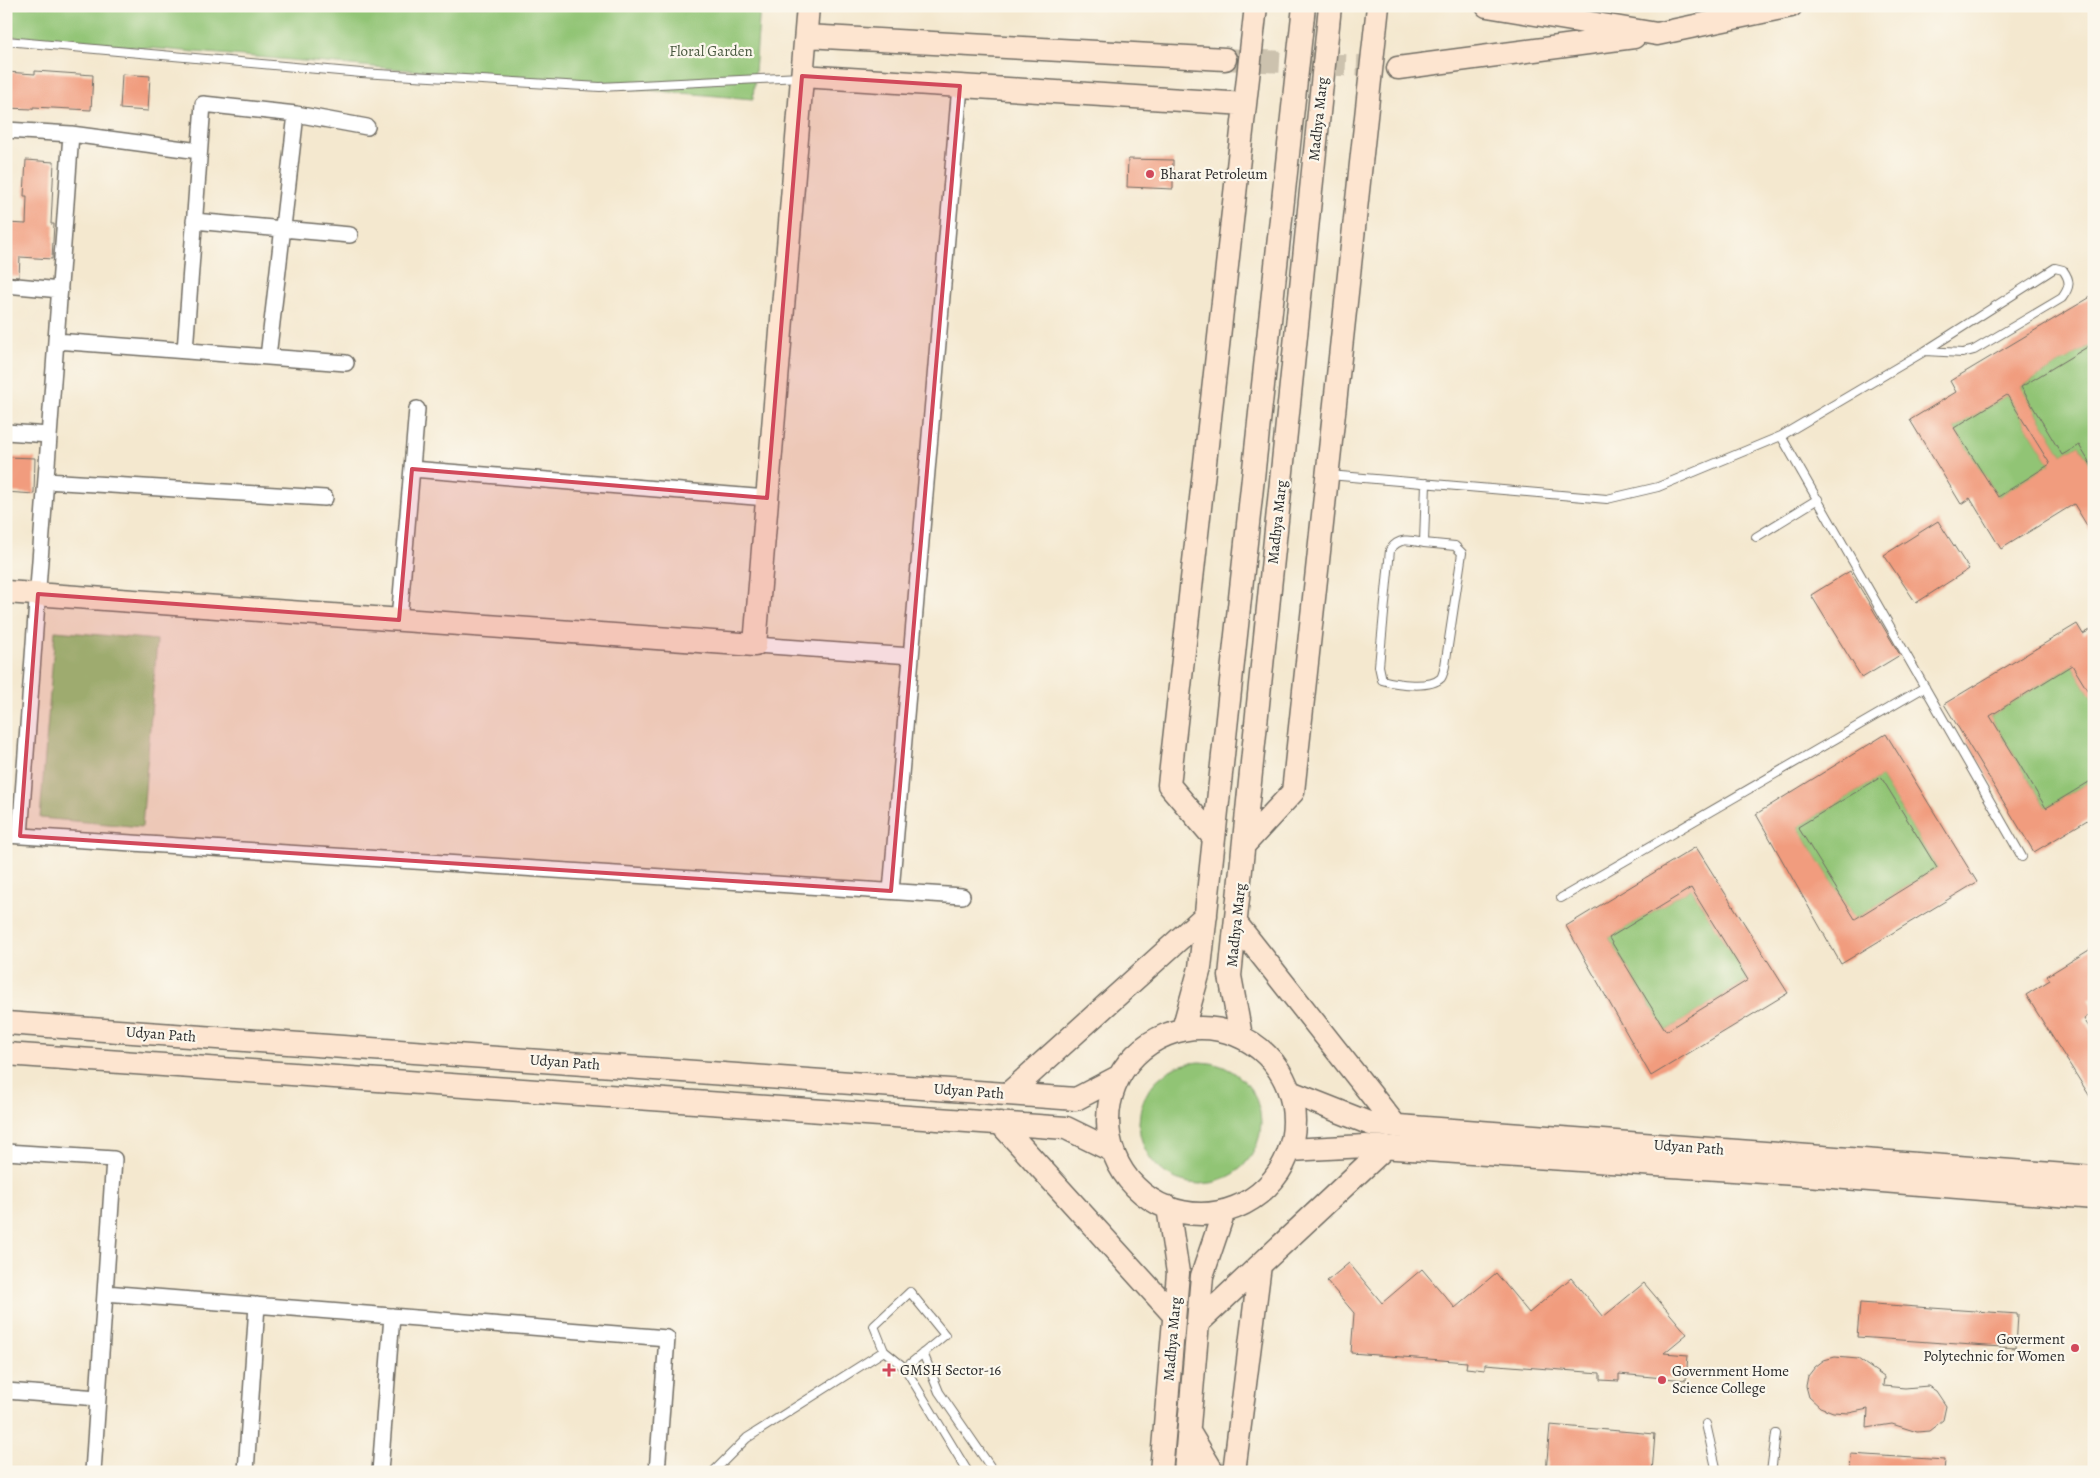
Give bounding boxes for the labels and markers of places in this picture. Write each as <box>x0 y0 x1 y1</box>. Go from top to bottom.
place label: Bharat Petroleum <box>1160 164 1268 184</box>
marker: Bharat Petroleum <box>1144 168 1156 180</box>
place label: Goverment Polytechnic for Women <box>1923 1329 2065 1366</box>
marker: Goverment Polytechnic for Women <box>2069 1342 2081 1354</box>
place label: GMSH Sector-16 <box>900 1360 1001 1380</box>
place label: Government Home Science College <box>1672 1361 1789 1398</box>
marker: GMSH Sector-16 <box>882 1363 896 1377</box>
marker: Government Home Science College <box>1656 1374 1668 1386</box>

